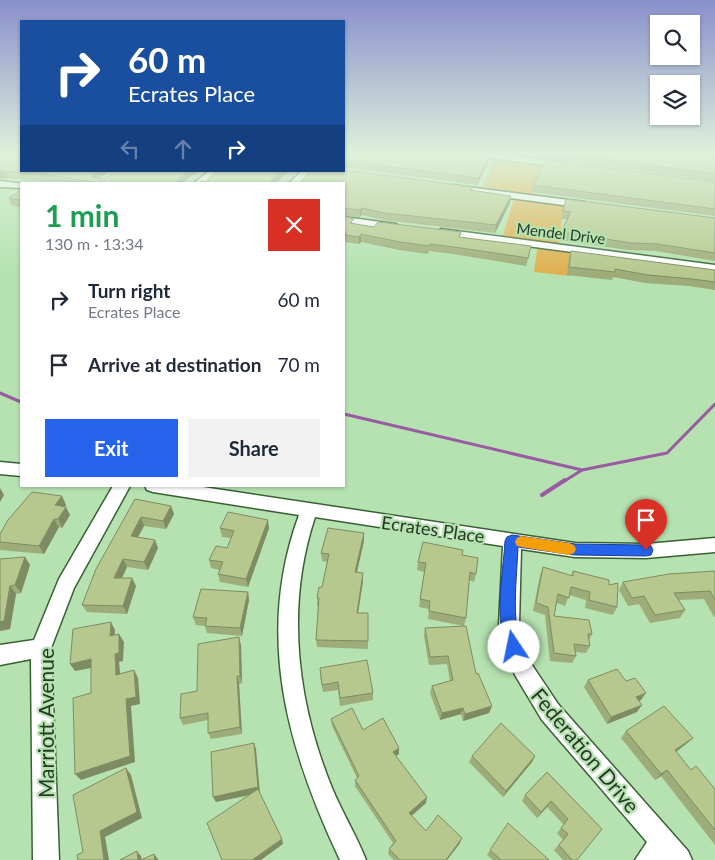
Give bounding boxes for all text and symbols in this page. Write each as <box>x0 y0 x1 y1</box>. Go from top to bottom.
map controls <box>650 15 700 125</box>
button: search <box>650 15 700 65</box>
text: 60 m <box>128 38 206 80</box>
icon: right <box>45 40 110 105</box>
button: layers <box>650 75 700 125</box>
text: Ecrates Place <box>128 80 255 107</box>
icon: left <box>116 135 144 163</box>
icon: ahead <box>169 135 197 163</box>
icon: right <box>222 135 250 163</box>
text: 1 min <box>45 197 119 233</box>
button: close <box>268 199 320 251</box>
street label: Mendel Drive <box>516 219 607 247</box>
text: 130 m · 13:34 <box>45 234 144 253</box>
text: Turn right <box>88 279 170 302</box>
icon: right <box>45 286 73 314</box>
text: 60 m <box>277 288 320 311</box>
text: Ecrates Place <box>88 302 180 321</box>
icon: arrive <box>45 351 73 379</box>
text: Arrive at destination <box>88 353 261 376</box>
text: 70 m <box>277 353 320 376</box>
button: Exit <box>45 419 178 477</box>
button: Share <box>188 419 320 477</box>
pin <box>625 499 667 550</box>
icon: arrive <box>632 506 660 534</box>
street label: Ecrates Place <box>380 511 486 547</box>
position arrow <box>487 620 539 672</box>
street label: Marriott Avenue <box>33 648 58 798</box>
street label: Federation Drive <box>527 683 645 817</box>

